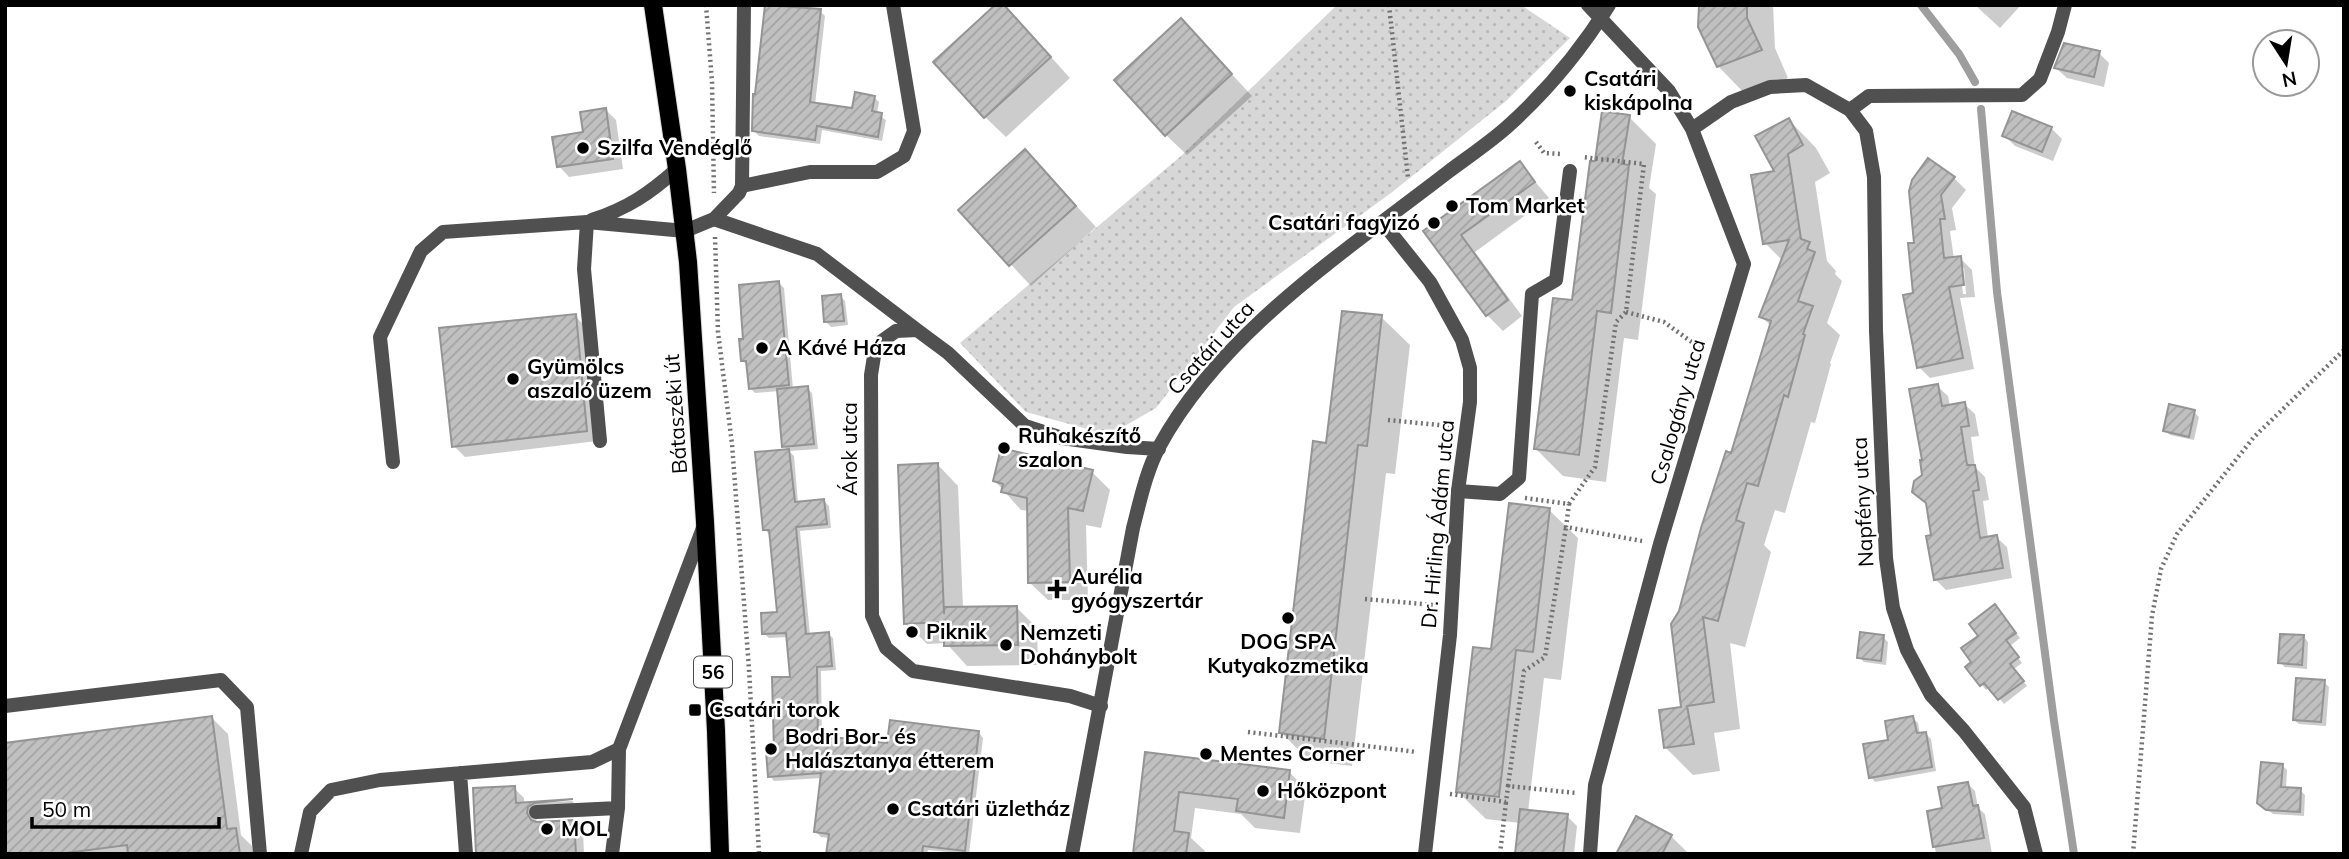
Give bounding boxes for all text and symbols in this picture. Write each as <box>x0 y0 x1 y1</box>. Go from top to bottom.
north arrow <box>2251 28 2321 98</box>
place label: Csatári kiskápolna <box>1584 65 1693 115</box>
text: N <box>2280 66 2299 93</box>
marker: Csatári kiskápolna <box>1562 83 1578 99</box>
place label: Szilfa Vendéglő <box>597 134 752 160</box>
marker: Szilfa Vendéglő <box>575 140 591 156</box>
place label: Tom Market <box>1466 192 1585 218</box>
marker: Tom Market <box>1444 198 1460 214</box>
place label: Csatári fagyizó <box>1268 209 1420 235</box>
marker: Csatári fagyizó <box>1426 215 1442 231</box>
street label: Csatári utca <box>1161 295 1259 400</box>
place label: A Kávé Háza <box>776 334 906 360</box>
street label: Csalogány utca <box>1644 336 1710 488</box>
marker: A Kávé Háza <box>754 340 770 356</box>
place label: Gyümölcs aszaló üzem <box>527 353 652 403</box>
street label: Bátaszéki út <box>658 353 692 475</box>
marker: Gyümölcs aszaló üzem <box>505 371 521 387</box>
street label: Árok utca <box>836 402 862 496</box>
street label: Dr. Hirling Ádám utca <box>1415 419 1459 629</box>
place label: Ruhakészítő szalon <box>1018 422 1141 472</box>
street label: Napfény utca <box>1846 436 1878 568</box>
marker: Ruhakészítő szalon <box>996 440 1012 456</box>
place label: Aurélia gyógyszertár <box>1071 563 1204 613</box>
marker: Aurélia gyógyszertár <box>1049 581 1065 597</box>
marker: DOG SPA Kutyakozmetika <box>1280 610 1296 626</box>
place label: Piknik <box>926 618 987 644</box>
place label: Nemzeti Dohánybolt <box>1020 619 1137 669</box>
marker: Piknik <box>904 624 920 640</box>
place label: DOG SPA Kutyakozmetika <box>1207 628 1369 678</box>
marker: Nemzeti Dohánybolt <box>998 637 1014 653</box>
road number: 56 <box>694 656 732 688</box>
place label: Csatári torok <box>709 696 840 722</box>
marker: Csatári torok <box>687 702 703 718</box>
place label: Bodri Bor- és Halásztanya étterem <box>785 723 994 773</box>
place label: Mentes Corner <box>1220 740 1366 766</box>
marker: Bodri Bor- és Halásztanya étterem <box>763 741 779 757</box>
marker: Mentes Corner <box>1198 746 1214 762</box>
place label: Hőközpont <box>1277 777 1386 803</box>
marker: Hőközpont <box>1255 783 1271 799</box>
scale bar <box>32 786 219 830</box>
place label: Csatári üzletház <box>907 795 1070 821</box>
text: 50 m <box>42 796 91 822</box>
marker: Csatári üzletház <box>885 801 901 817</box>
place label: MOL <box>561 815 608 841</box>
marker: MOL <box>539 821 555 837</box>

